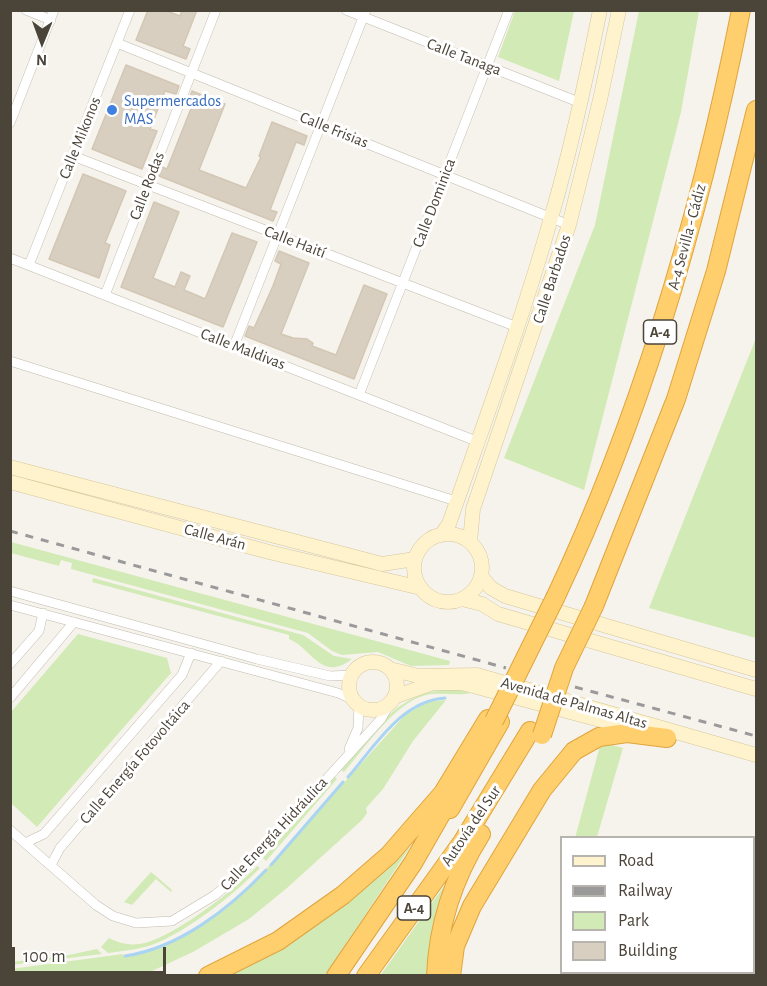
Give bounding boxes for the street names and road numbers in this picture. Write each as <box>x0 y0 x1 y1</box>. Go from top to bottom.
street label: Calle Tanaga <box>424 34 504 80</box>
street label: Calle Mikonos <box>55 94 105 182</box>
street label: Calle Frisias <box>297 108 371 152</box>
street label: Calle Rodas <box>125 149 169 223</box>
street label: Calle Dominica <box>408 156 460 250</box>
street label: A-4 Sevilla - Cádiz <box>664 182 710 292</box>
street label: Calle Haití <box>261 221 329 263</box>
street label: Calle Barbados <box>529 232 575 326</box>
road number: A-4 <box>644 320 676 344</box>
street label: Calle Maldivas <box>198 324 288 374</box>
street label: Calle Arán <box>182 520 248 554</box>
street label: Avenida de Palmas Altas <box>499 673 649 733</box>
street label: Calle Energía Fotovoltáica <box>76 696 194 828</box>
street label: Calle Energía Hidráulica <box>216 773 332 895</box>
street label: Autovía del Sur <box>437 782 505 870</box>
road number: A-4 <box>398 896 430 920</box>

